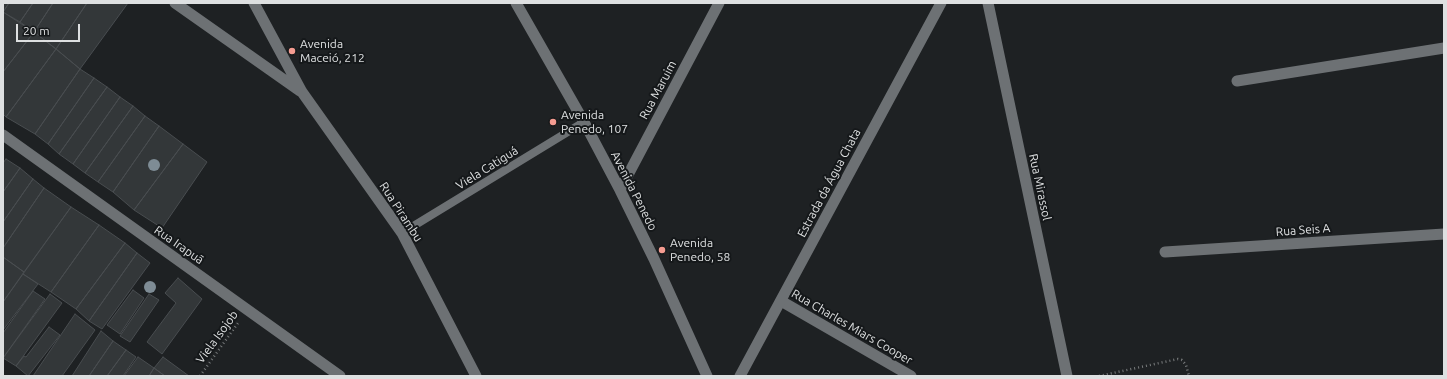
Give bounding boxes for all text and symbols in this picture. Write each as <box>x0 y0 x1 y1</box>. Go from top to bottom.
scale bar <box>18 16 82 42</box>
text: 20 m <box>23 24 50 37</box>
place label: Avenida Maceió, 212 <box>300 37 365 65</box>
marker: Avenida Maceió, 212 <box>287 46 297 56</box>
street label: Rua Maruim <box>636 58 680 122</box>
place label: Avenida Penedo, 107 <box>561 108 628 136</box>
marker: Avenida Penedo, 107 <box>548 117 558 127</box>
street label: Estrada da Água Chata <box>794 126 864 240</box>
street label: Viela Catiguá <box>453 143 521 193</box>
street label: Avenida Penedo <box>608 149 660 233</box>
street label: Rua Mirassol <box>1026 152 1054 222</box>
street label: Rua Pirambu <box>376 179 426 245</box>
street label: Rua Seis A <box>1275 221 1331 239</box>
street label: Rua Irapuã <box>151 223 207 267</box>
place label: Avenida Penedo, 58 <box>670 236 730 264</box>
marker: Avenida Penedo, 58 <box>657 245 667 255</box>
street label: Rua Charles Miars Cooper <box>789 286 915 368</box>
street label: Viela Isojob <box>193 308 241 366</box>

